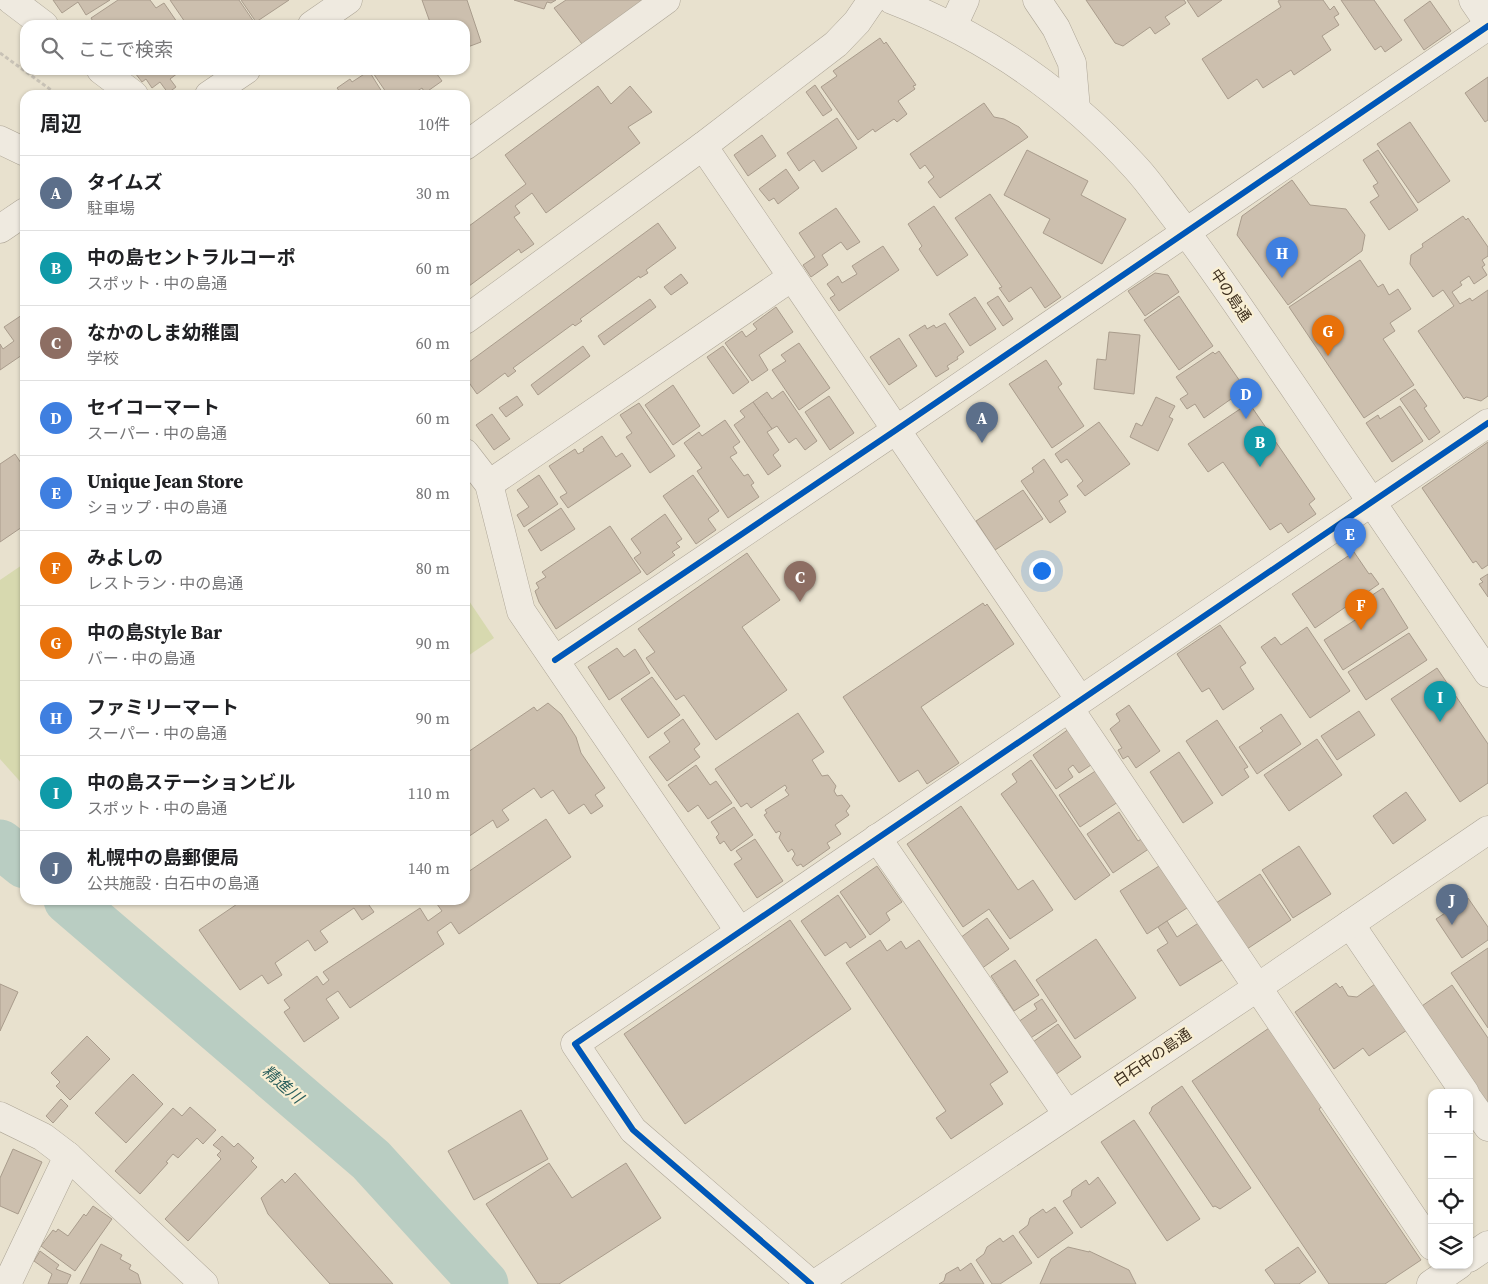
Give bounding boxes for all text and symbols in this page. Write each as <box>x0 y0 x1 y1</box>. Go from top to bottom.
search box <box>20 20 470 75</box>
icon: search <box>38 34 66 62</box>
text: ここで検索 <box>78 36 173 62</box>
text: 周辺 <box>40 109 82 138</box>
text: 10件 <box>418 113 450 135</box>
text: タイムズ <box>87 169 163 195</box>
text: A <box>51 182 61 204</box>
text: 30 m <box>416 182 450 204</box>
text: 駐車場 <box>87 197 135 219</box>
pin: H <box>1266 237 1298 278</box>
text: 中の島セントラルコーポ <box>87 244 296 270</box>
text: B <box>51 257 61 279</box>
text: 60 m <box>416 257 450 279</box>
street label: 中の島通 <box>1206 264 1256 326</box>
text: スポット · 中の島通 <box>87 272 227 294</box>
pin: G <box>1312 315 1344 356</box>
text: なかのしま幼稚園 <box>87 319 239 345</box>
text: C <box>51 332 61 354</box>
text: 60 m <box>416 332 450 354</box>
text: 学校 <box>87 347 119 369</box>
pin: D <box>1230 378 1262 419</box>
text: セイコーマート <box>87 394 220 420</box>
pin: A <box>966 402 998 443</box>
text: D <box>50 407 62 429</box>
text: 60 m <box>416 407 450 429</box>
text: スーパー · 中の島通 <box>87 422 227 444</box>
pin: B <box>1244 426 1276 467</box>
text: Unique Jean Store <box>87 468 243 494</box>
text: E <box>51 482 61 504</box>
text: 80 m <box>416 482 450 504</box>
text: ショップ · 中の島通 <box>87 496 227 518</box>
pin: E <box>1334 518 1366 559</box>
text: みよしの <box>87 544 163 570</box>
text: F <box>51 557 61 579</box>
text: 80 m <box>416 557 450 579</box>
your location <box>1029 558 1055 584</box>
pin: C <box>784 561 816 602</box>
text: レストラン · 中の島通 <box>87 572 243 594</box>
pin: F <box>1345 589 1377 630</box>
text: 中の島Style Bar <box>87 619 222 645</box>
text: G <box>51 632 61 654</box>
text: 90 m <box>416 632 450 654</box>
text: バー · 中の島通 <box>87 647 195 669</box>
pin: I <box>1424 681 1456 722</box>
text: ファミリーマート <box>87 694 239 720</box>
text: H <box>50 707 62 729</box>
text: 90 m <box>416 707 450 729</box>
text: スーパー · 中の島通 <box>87 722 227 744</box>
text: 中の島ステーションビル <box>87 769 296 795</box>
text: I <box>53 782 59 804</box>
text: 110 m <box>408 782 450 804</box>
text: スポット · 中の島通 <box>87 797 227 819</box>
text: 札幌中の島郵便局 <box>87 844 239 870</box>
text: J <box>53 857 59 879</box>
text: 140 m <box>408 857 450 879</box>
text: 公共施設 · 白石中の島通 <box>87 872 259 894</box>
pin: J <box>1436 884 1468 925</box>
street label: 白石中の島通 <box>1109 1023 1195 1091</box>
water label: 精進川 <box>258 1060 310 1109</box>
map controls <box>1428 1089 1473 1269</box>
button: + <box>1428 1089 1473 1134</box>
button: − <box>1428 1134 1473 1179</box>
button: locate <box>1428 1179 1473 1224</box>
button: layers <box>1428 1224 1473 1269</box>

